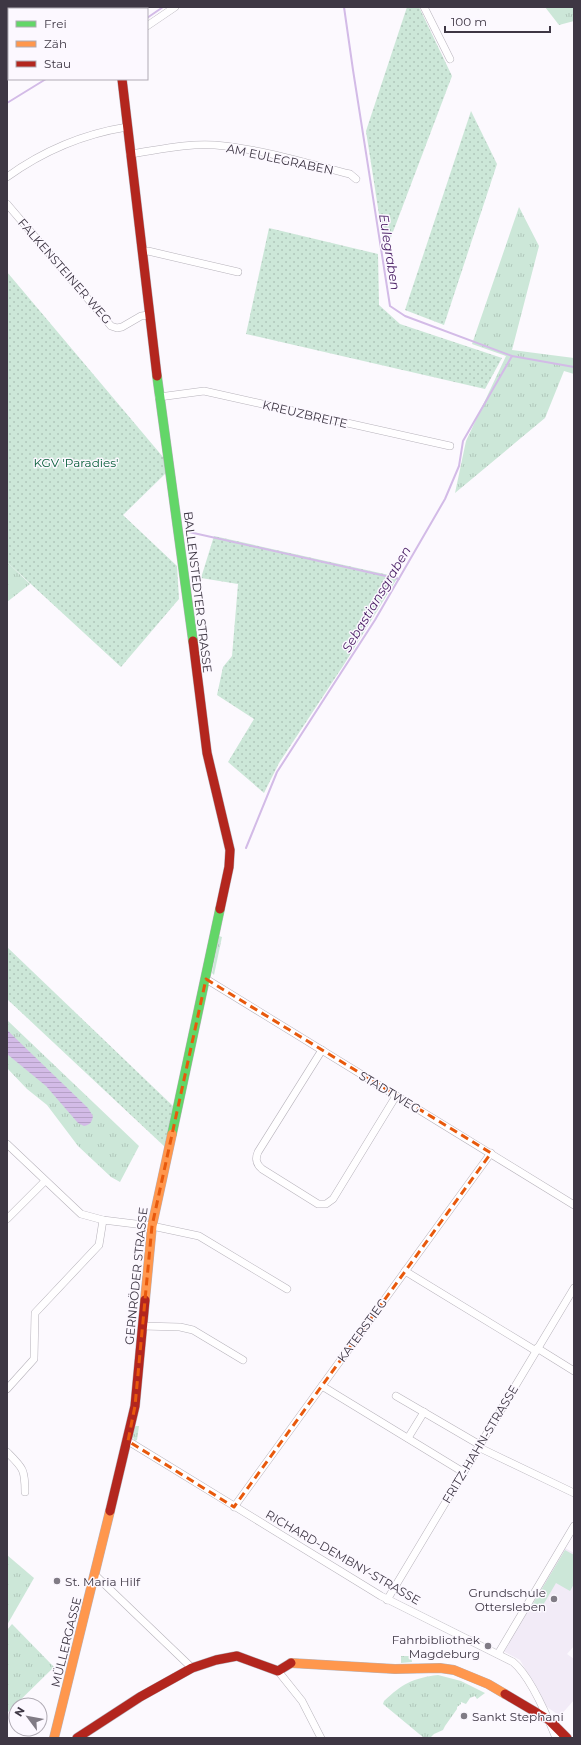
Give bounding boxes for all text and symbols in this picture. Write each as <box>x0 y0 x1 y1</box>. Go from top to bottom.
legend <box>8 8 148 80</box>
scale bar <box>445 8 550 34</box>
text: 100 m <box>451 14 487 29</box>
text: Frei <box>44 16 67 31</box>
text: Zäh <box>44 36 67 51</box>
text: Stau <box>44 56 71 71</box>
street label: AM EULEGRABEN <box>225 140 335 178</box>
water label: Eulegraben <box>376 213 404 291</box>
street label: FALKENSTEINER WEG <box>15 215 115 327</box>
street label: KREUZBREITE <box>261 397 349 431</box>
park label: KGV 'Paradies' <box>33 455 119 470</box>
street label: BALLENSTEDTER STRASSE <box>181 510 215 674</box>
water label: Sebastiansgraben <box>338 543 414 655</box>
street label: STADTWEG <box>356 1068 424 1116</box>
street label: GERNRÖDER STRASSE <box>121 1206 151 1346</box>
street label: KATERSTIEG <box>334 1295 390 1365</box>
street label: FRITZ-HAHN-STRASSE <box>439 1382 521 1506</box>
street label: RICHARD-DEMBNY-STRASSE <box>263 1506 423 1608</box>
place label: St. Maria Hilf <box>65 1574 141 1589</box>
marker: St. Maria Hilf <box>52 1576 62 1586</box>
place label: Grundschule Ottersleben <box>468 1585 546 1614</box>
marker: Grundschule Ottersleben <box>549 1594 559 1604</box>
street label: MÜLLERGASSE <box>48 1595 84 1689</box>
place label: Fahrbibliothek Magdeburg <box>392 1632 481 1661</box>
marker: Fahrbibliothek Magdeburg <box>483 1641 493 1651</box>
north arrow <box>8 1697 48 1737</box>
text: N <box>11 1704 28 1719</box>
place label: Sankt Stephani <box>472 1709 564 1724</box>
marker: Sankt Stephani <box>459 1711 469 1721</box>

